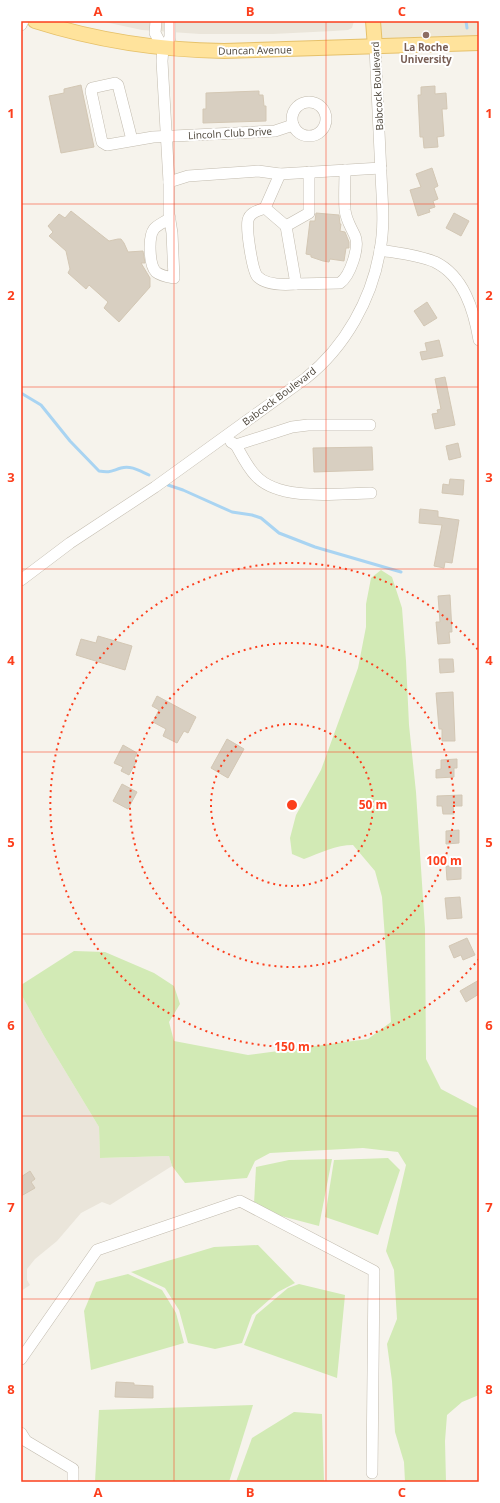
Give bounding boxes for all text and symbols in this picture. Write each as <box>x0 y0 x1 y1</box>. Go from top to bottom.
text: A <box>94 2 103 20</box>
text: B <box>246 2 255 20</box>
text: C <box>398 2 406 20</box>
marker: La Roche University <box>421 30 431 40</box>
place label: La Roche University <box>400 40 452 66</box>
street label: Babcock Boulevard <box>368 41 386 131</box>
street label: Duncan Avenue <box>218 42 292 58</box>
text: 1 <box>7 104 15 122</box>
text: 1 <box>485 104 493 122</box>
street label: Lincoln Club Drive <box>188 124 273 142</box>
text: 2 <box>7 286 15 304</box>
text: 2 <box>485 286 493 304</box>
street label: Babcock Boulevard <box>239 364 319 428</box>
text: 3 <box>7 468 15 486</box>
text: 3 <box>485 468 493 486</box>
text: 4 <box>7 651 15 669</box>
text: 4 <box>485 651 493 669</box>
text: 50 m <box>359 796 387 813</box>
centre of rings <box>285 798 299 812</box>
text: 5 <box>7 833 15 851</box>
text: 5 <box>485 833 493 851</box>
text: 100 m <box>426 852 462 869</box>
text: 6 <box>7 1016 15 1034</box>
text: 6 <box>485 1016 493 1034</box>
text: 150 m <box>274 1038 310 1055</box>
text: 7 <box>7 1198 15 1216</box>
text: 7 <box>485 1198 493 1216</box>
text: 8 <box>7 1380 15 1398</box>
text: 8 <box>485 1380 493 1398</box>
text: A <box>94 1483 103 1501</box>
text: B <box>246 1483 255 1501</box>
text: C <box>398 1483 406 1501</box>

